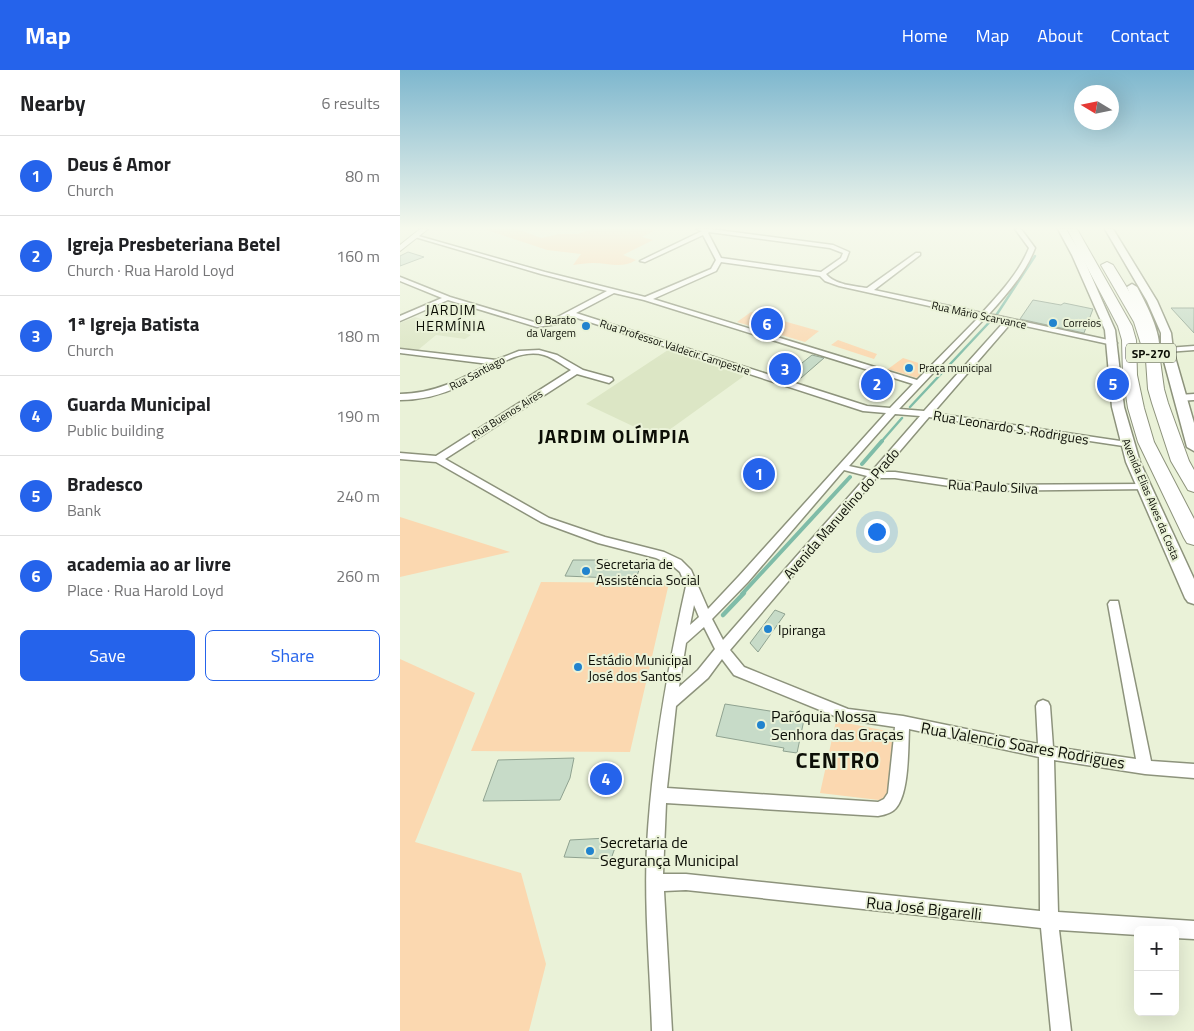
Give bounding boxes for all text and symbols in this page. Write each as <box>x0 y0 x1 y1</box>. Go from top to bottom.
text: Map <box>25 17 71 53</box>
text: Home <box>902 22 948 49</box>
text: Map <box>976 22 1009 49</box>
text: About <box>1037 22 1083 49</box>
text: Contact <box>1111 22 1169 49</box>
north arrow <box>1074 85 1119 130</box>
text: Nearby <box>20 87 85 119</box>
text: 6 results <box>321 91 380 115</box>
text: Deus é Amor <box>67 149 171 178</box>
text: 1 <box>32 164 40 188</box>
text: 80 m <box>345 164 380 188</box>
text: Church <box>67 178 114 202</box>
text: Igreja Presbeteriana Betel <box>67 229 281 258</box>
text: 2 <box>32 244 40 268</box>
text: 160 m <box>336 244 380 268</box>
text: Church · Rua Harold Loyd <box>67 258 234 282</box>
street label: Rua Mário Scarvance <box>930 297 1028 333</box>
district label: JARDIM HERMÍNIA <box>416 299 486 336</box>
pin: 6 <box>751 305 783 343</box>
text: 1ª Igreja Batista <box>67 309 199 338</box>
place label: O Barato da Vargem <box>527 312 576 341</box>
street label: Rua Professor Valdecir Campestre <box>598 315 753 379</box>
place label: Correios <box>1063 315 1101 331</box>
marker: Correios <box>1047 317 1059 329</box>
marker: O Barato da Vargem <box>580 320 592 332</box>
text: 3 <box>32 324 40 348</box>
text: 180 m <box>336 324 380 348</box>
text: Church <box>67 338 114 362</box>
road number: SP-270 <box>1126 344 1176 362</box>
pin: 3 <box>769 350 801 388</box>
street label: Rua Santiago <box>446 352 508 394</box>
place label: Praça municipal <box>919 360 992 376</box>
marker: Praça municipal <box>903 362 915 374</box>
pin: 2 <box>861 365 893 403</box>
pin: 5 <box>1097 365 1129 403</box>
street label: Rua Buenos Aires <box>468 386 546 442</box>
text: Guarda Municipal <box>67 389 211 418</box>
text: 4 <box>32 404 40 428</box>
text: 190 m <box>336 404 380 428</box>
street label: Rua Leonardo S. Rodrigues <box>932 404 1090 450</box>
text: Public building <box>67 418 164 442</box>
district label: JARDIM OLÍMPIA <box>538 421 690 450</box>
street label: Avenida Elias Alves da Costa <box>1118 436 1184 563</box>
street label: Avenida Manuelino do Prado <box>778 443 904 583</box>
pin: 1 <box>743 455 775 493</box>
text: Bradesco <box>67 469 143 498</box>
street label: Rua Paulo Silva <box>947 473 1039 499</box>
text: 5 <box>32 484 40 508</box>
text: 240 m <box>336 484 380 508</box>
text: Bank <box>67 498 101 522</box>
your location <box>864 519 890 545</box>
text: academia ao ar livre <box>67 549 231 578</box>
place label: Secretaria de Assistência Social <box>596 553 700 590</box>
text: 6 <box>32 564 40 588</box>
text: 260 m <box>336 564 380 588</box>
marker: Secretaria de Assistência Social <box>580 565 592 577</box>
text: Place · Rua Harold Loyd <box>67 578 224 602</box>
place label: Ipiranga <box>778 619 825 640</box>
marker: Ipiranga <box>762 623 774 635</box>
button: Save <box>20 630 195 681</box>
button: Share <box>205 630 380 681</box>
place label: Estádio Municipal José dos Santos <box>588 649 692 686</box>
marker: Estádio Municipal José dos Santos <box>572 661 584 673</box>
place label: Paróquia Nossa Senhora das Graças <box>771 704 904 746</box>
street label: Rua Valencio Soares Rodrigues <box>919 715 1127 775</box>
marker: Paróquia Nossa Senhora das Graças <box>755 719 767 731</box>
district label: CENTRO <box>796 743 880 777</box>
pin: 4 <box>590 760 622 798</box>
place label: Secretaria de Segurança Municipal <box>600 830 739 872</box>
marker: Secretaria de Segurança Municipal <box>584 845 596 857</box>
street label: Rua José Bigarelli <box>865 890 983 926</box>
map controls <box>1134 926 1179 1016</box>
button: + <box>1134 926 1179 971</box>
button: − <box>1134 971 1179 1016</box>

